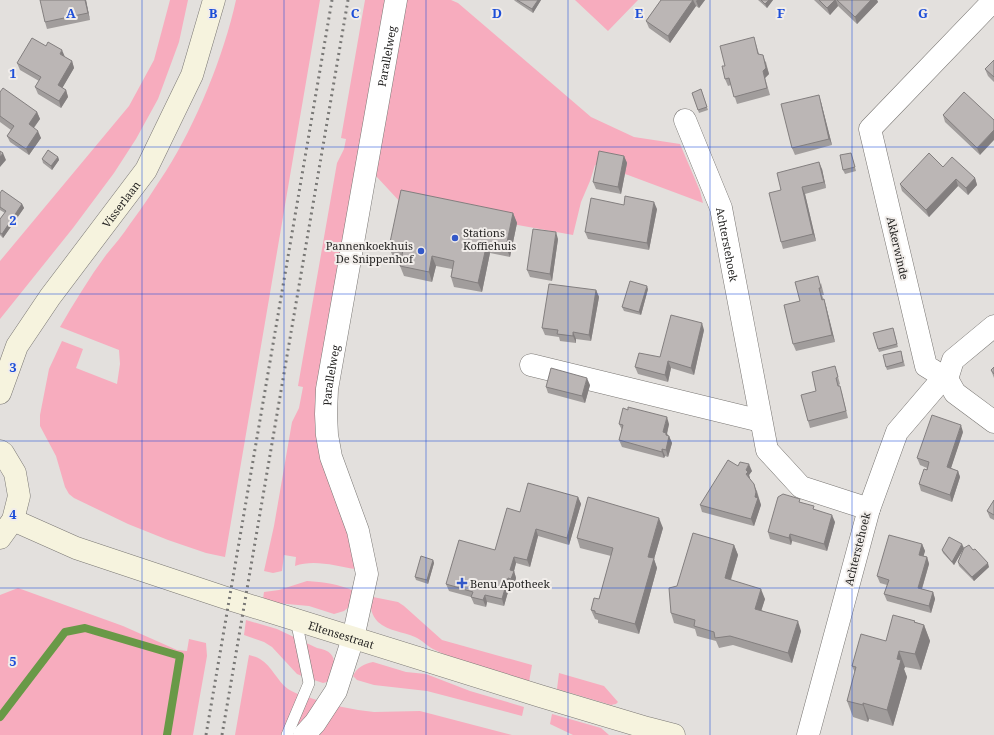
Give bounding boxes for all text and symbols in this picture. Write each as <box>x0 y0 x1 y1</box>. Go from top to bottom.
text: A <box>66 4 76 22</box>
text: B <box>209 4 218 22</box>
text: C <box>351 4 360 22</box>
text: D <box>492 4 502 22</box>
text: E <box>635 4 644 22</box>
text: F <box>777 4 785 22</box>
text: G <box>918 4 928 22</box>
street label: Parallelweg <box>373 24 399 88</box>
text: 1 <box>9 64 17 82</box>
street label: Visserlaan <box>98 177 143 230</box>
street label: Achterstehoek <box>713 206 742 283</box>
text: 2 <box>9 211 17 229</box>
street label: Akkerwinde <box>883 215 913 281</box>
place label: Stations Koffiehuis <box>463 225 516 253</box>
marker: Stations Koffiehuis <box>450 233 460 243</box>
place label: Pannenkoekhuis De Snippenhof <box>326 238 414 266</box>
marker: Pannenkoekhuis De Snippenhof <box>416 246 426 256</box>
street label: Parallelweg <box>319 343 342 406</box>
text: 3 <box>9 358 17 376</box>
text: 4 <box>9 505 17 523</box>
street label: Achterstehoek <box>841 510 874 587</box>
place label: Benu Apotheek <box>470 576 551 591</box>
marker: Benu Apotheek <box>457 578 467 588</box>
street label: Eltensestraat <box>307 617 376 651</box>
text: 5 <box>9 652 17 670</box>

